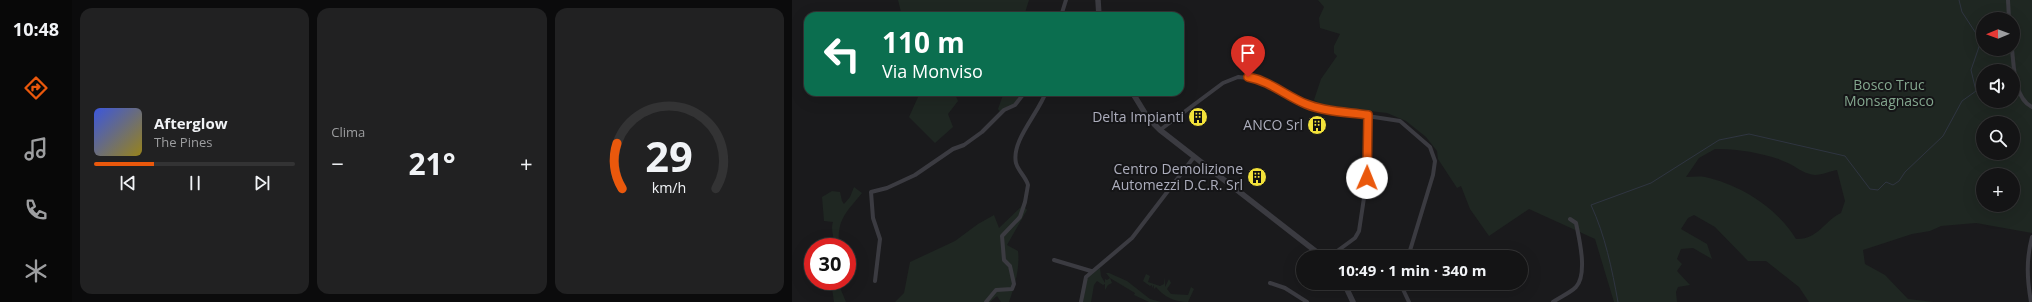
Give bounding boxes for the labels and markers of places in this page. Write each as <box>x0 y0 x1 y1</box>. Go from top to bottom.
pin <box>1231 36 1265 77</box>
building icon: Delta Impianti <box>1187 106 1209 128</box>
place label: Delta Impianti <box>1092 107 1184 126</box>
building icon: ANCO Srl <box>1306 114 1328 136</box>
place label: ANCO Srl <box>1243 115 1303 134</box>
place label: Centro Demolizione Automezzi D.C.R. Srl <box>1112 159 1243 194</box>
building icon: Centro Demolizione Automezzi D.C.R. Srl <box>1246 166 1268 188</box>

